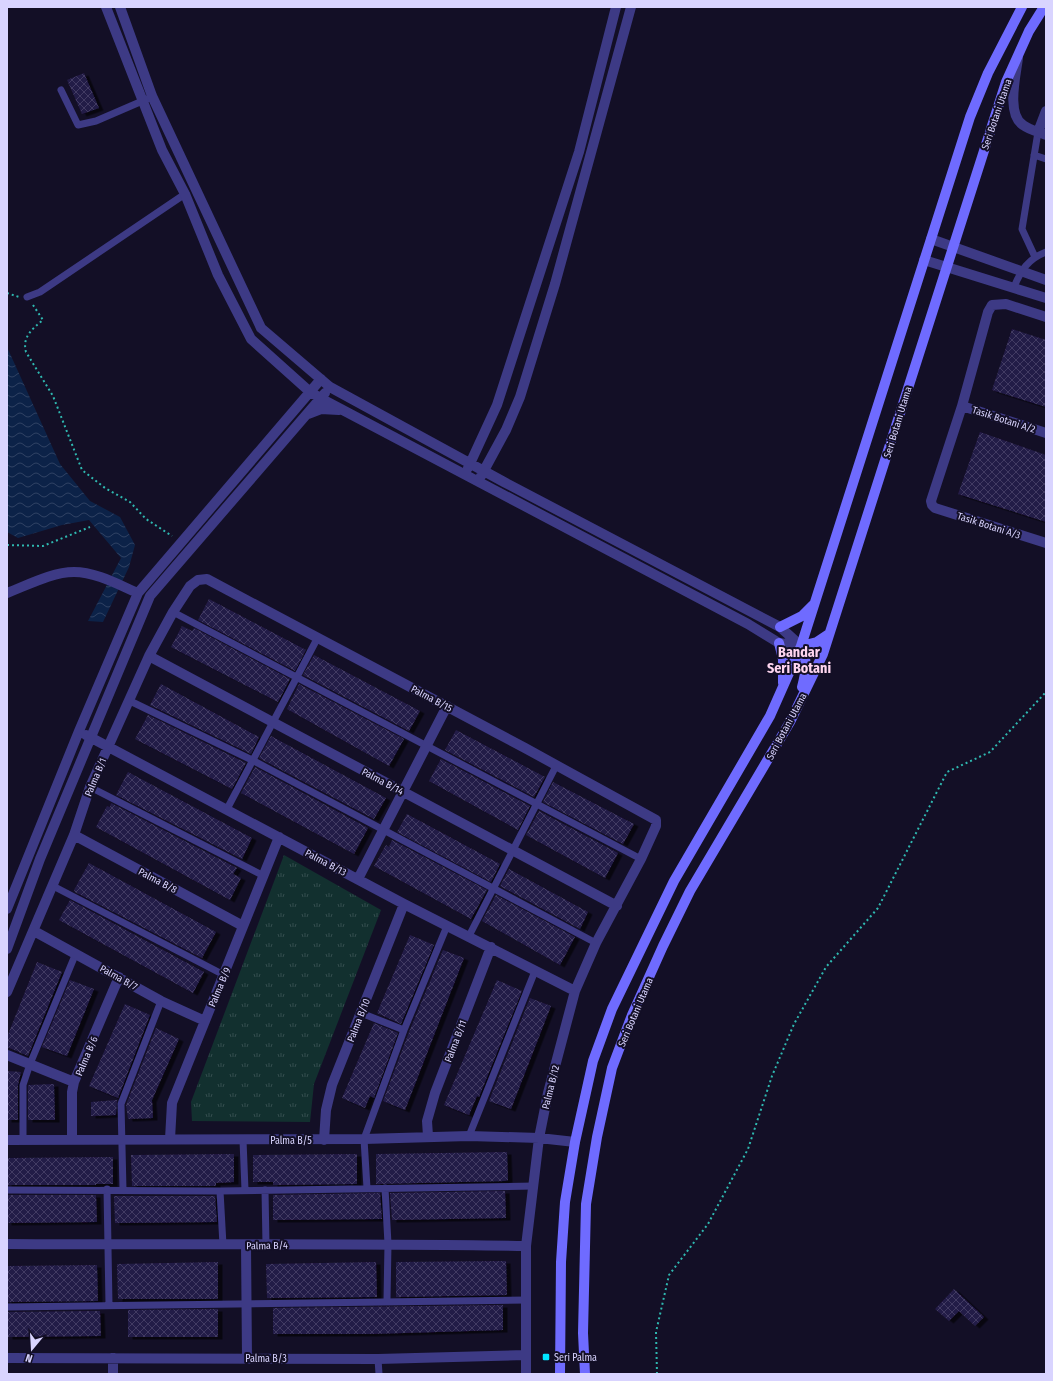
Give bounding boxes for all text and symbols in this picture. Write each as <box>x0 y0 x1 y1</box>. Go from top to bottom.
street label: Seri Botani Utama <box>979 77 1015 151</box>
street label: Seri Botani Utama <box>881 385 915 459</box>
street label: Tasik Botani A/2 <box>971 404 1037 436</box>
street label: Tasik Botani A/3 <box>956 510 1022 542</box>
district label: Bandar Seri Botani <box>767 644 831 677</box>
street label: Palma B/15 <box>409 683 455 715</box>
street label: Seri Botani Utama <box>764 691 810 762</box>
street label: Palma B/1 <box>82 756 109 798</box>
street label: Palma B/14 <box>360 766 406 798</box>
street label: Palma B/13 <box>303 847 349 879</box>
street label: Palma B/8 <box>136 866 179 896</box>
street label: Palma B/7 <box>98 963 139 993</box>
street label: Palma B/9 <box>206 966 234 1009</box>
street label: Seri Botani Utama <box>616 976 656 1049</box>
street label: Palma B/10 <box>345 997 373 1044</box>
street label: Palma B/11 <box>442 1019 469 1064</box>
street label: Palma B/6 <box>73 1035 101 1078</box>
street label: Palma B/12 <box>540 1063 562 1111</box>
street label: Palma B/5 <box>270 1135 312 1147</box>
street label: Palma B/4 <box>246 1240 288 1252</box>
north arrow <box>12 1329 52 1369</box>
text: N <box>24 1351 34 1365</box>
marker: Seri Palma <box>541 1352 551 1362</box>
place label: Seri Palma <box>554 1352 597 1364</box>
street label: Palma B/3 <box>245 1353 287 1365</box>

